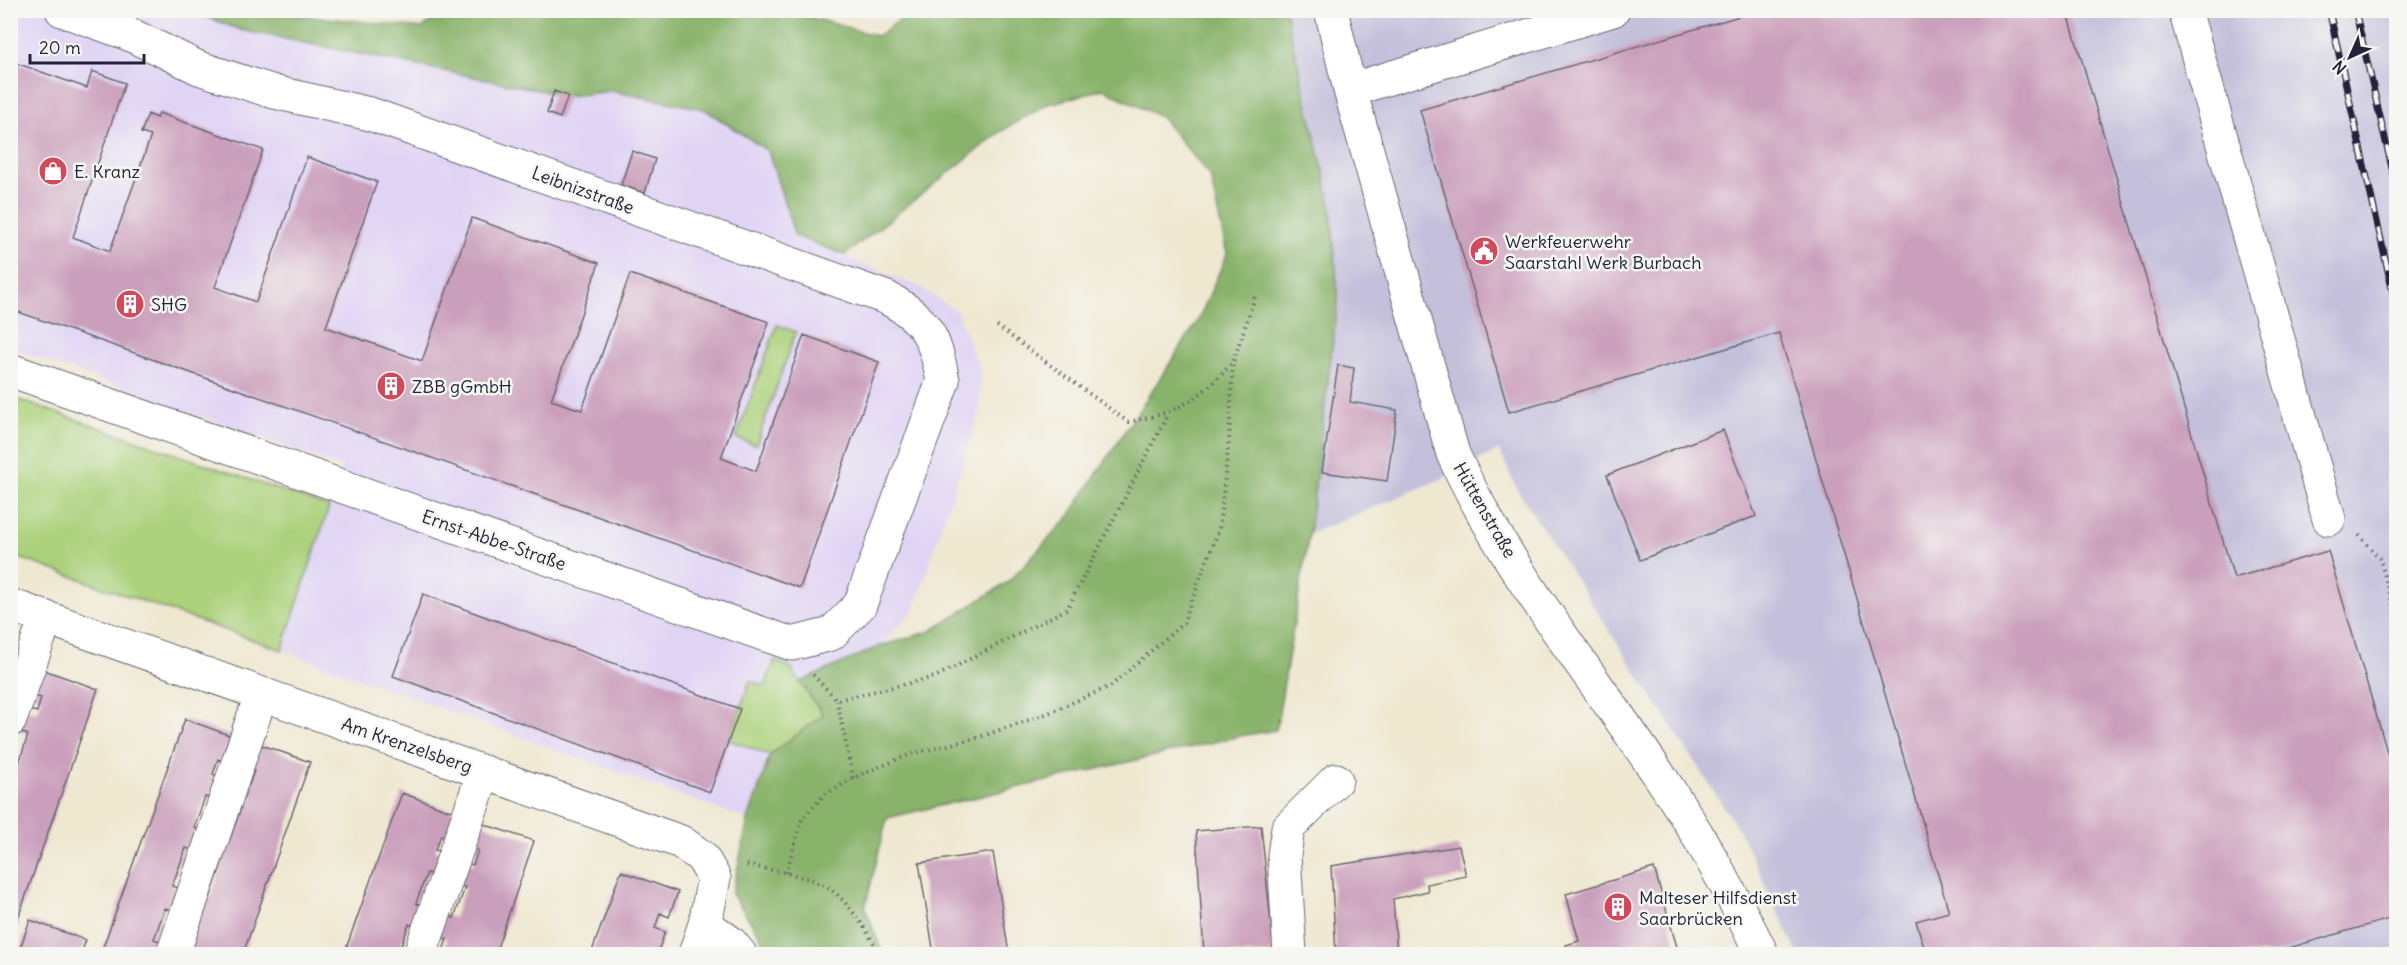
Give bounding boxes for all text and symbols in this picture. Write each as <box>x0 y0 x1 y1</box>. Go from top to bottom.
scale bar <box>30 27 144 65</box>
north arrow <box>2320 27 2380 87</box>
text: 20 m <box>39 36 81 59</box>
text: N <box>2328 57 2350 79</box>
shop icon: E. Kranz <box>37 155 69 187</box>
place label: E. Kranz <box>74 160 141 183</box>
street label: Leibnizstraße <box>529 161 637 219</box>
place label: Werkfeuerwehr Saarstahl Werk Burbach <box>1505 230 1702 274</box>
public building icon: Werkfeuerwehr Saarstahl Werk Burbach <box>1468 235 1500 267</box>
building icon: SHG <box>114 288 146 320</box>
place label: SHG <box>151 293 187 316</box>
building icon: ZBB gGmbH <box>375 370 407 402</box>
place label: ZBB gGmbH <box>412 375 512 398</box>
street label: Hüttenstraße <box>1448 458 1522 562</box>
street label: Ernst-Abbe-Straße <box>419 505 569 575</box>
street label: Am Krenzelsberg <box>339 712 475 778</box>
place label: Malteser Hilfsdienst Saarbrücken <box>1639 886 1797 930</box>
building icon: Malteser Hilfsdienst Saarbrücken <box>1602 891 1634 923</box>

